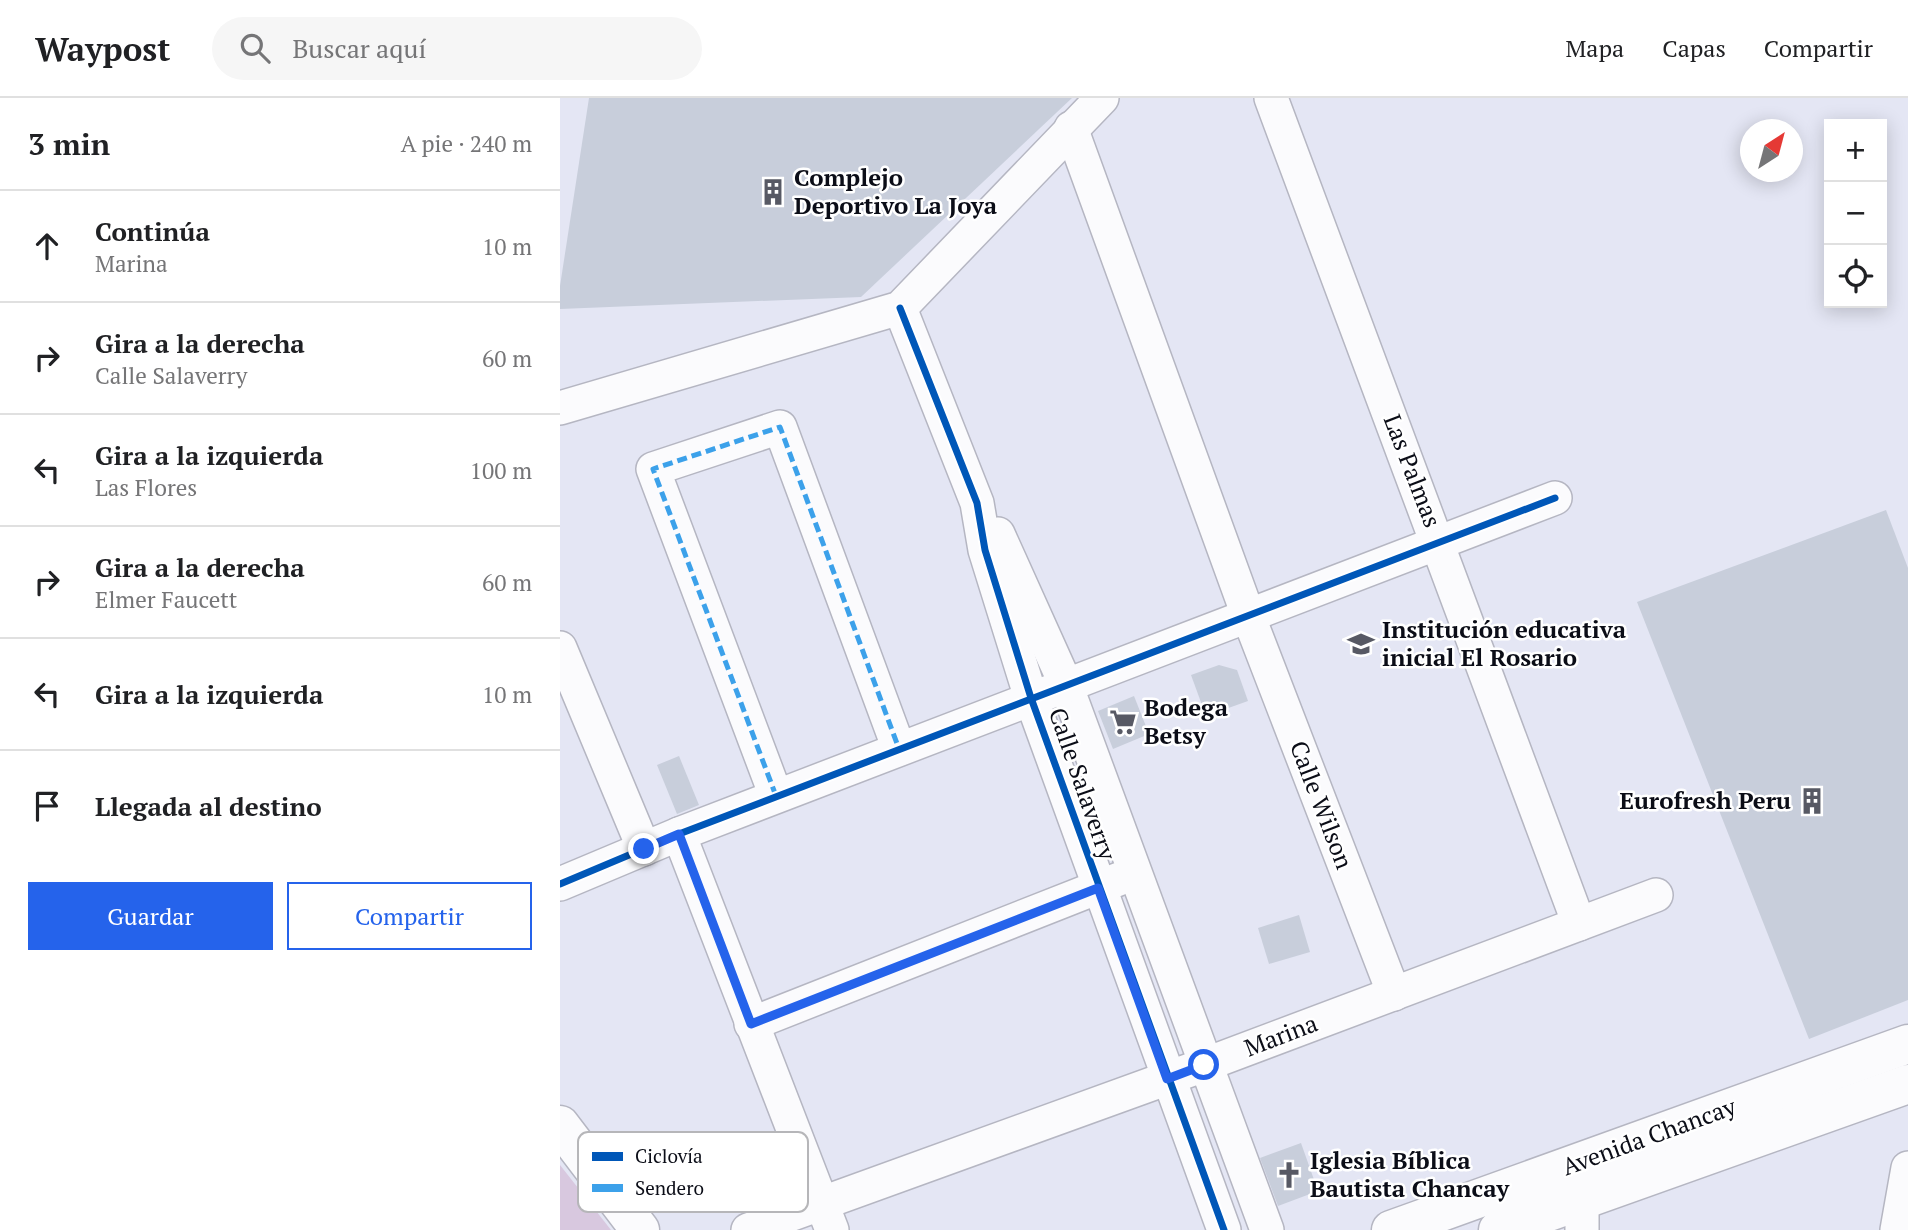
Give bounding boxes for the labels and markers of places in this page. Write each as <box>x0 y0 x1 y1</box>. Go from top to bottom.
place label: Complejo Deportivo La Joya <box>794 161 998 221</box>
building icon: Complejo Deportivo La Joya <box>758 177 788 207</box>
place label: Institución educativa inicial El Rosario <box>1382 613 1627 673</box>
school or university icon: Institución educativa inicial El Rosario <box>1346 629 1376 659</box>
place label: Bodega Betsy <box>1144 691 1229 751</box>
supermarket icon: Bodega Betsy <box>1108 707 1138 737</box>
place label: Eurofresh Peru <box>1619 784 1791 816</box>
building icon: Eurofresh Peru <box>1797 786 1827 816</box>
place label: Iglesia Bíblica Bautista Chancay <box>1310 1144 1511 1204</box>
church icon: Iglesia Bíblica Bautista Chancay <box>1274 1160 1304 1190</box>

